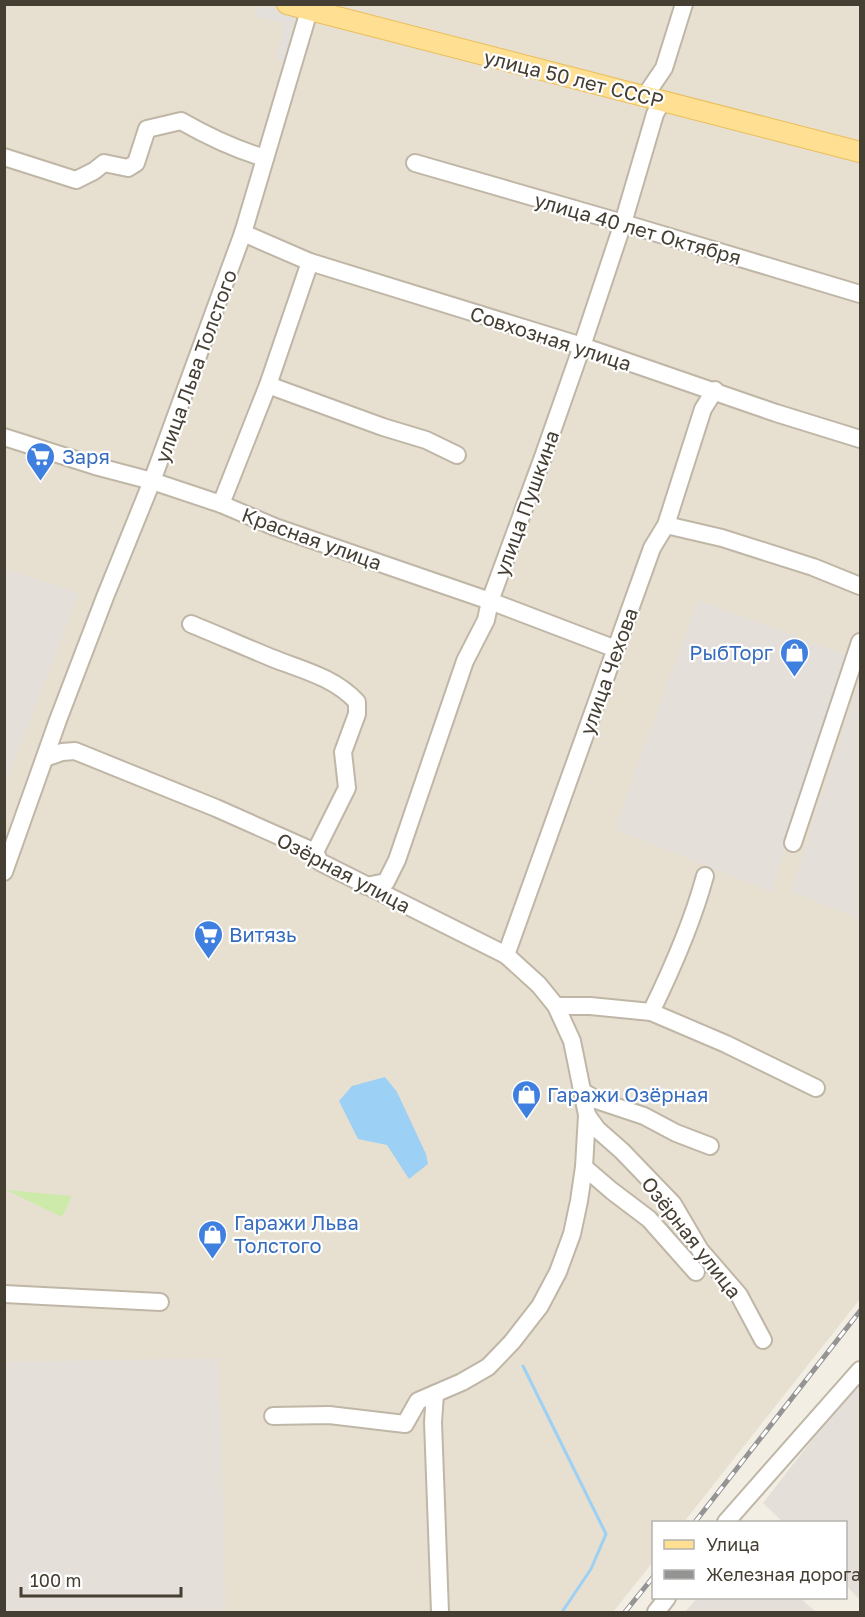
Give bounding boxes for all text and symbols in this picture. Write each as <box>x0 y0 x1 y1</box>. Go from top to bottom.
street label: улица 50 лет СССР <box>482 44 666 112</box>
street label: улица 40 лет Октября <box>532 187 744 269</box>
street label: улица Льва Толстого <box>149 266 241 466</box>
street label: Совхозная улица <box>467 301 635 375</box>
street label: улица Пушкина <box>489 427 563 579</box>
supermarket icon: Заря <box>25 440 57 482</box>
place label: Заря <box>62 444 110 468</box>
street label: Красная улица <box>239 502 385 574</box>
street label: улица Чехова <box>574 604 642 738</box>
shop icon: РыбТорг <box>778 636 810 678</box>
place label: РыбТорг <box>689 640 773 664</box>
street label: Озёрная улица <box>273 827 415 917</box>
supermarket icon: Витязь <box>192 918 224 960</box>
place label: Витязь <box>229 922 297 946</box>
shop icon: Гаражи Озёрная <box>510 1078 542 1120</box>
place label: Гаражи Озёрная <box>547 1082 708 1106</box>
street label: Озёрная улица <box>637 1171 747 1303</box>
place label: Гаражи Льва Толстого <box>234 1210 359 1257</box>
shop icon: Гаражи Льва Толстого <box>197 1218 229 1260</box>
legend <box>652 1521 847 1599</box>
text: Улица <box>706 1533 760 1555</box>
scale bar <box>21 1560 182 1598</box>
text: Железная дорога <box>706 1563 861 1585</box>
text: 100 m <box>30 1569 81 1591</box>

